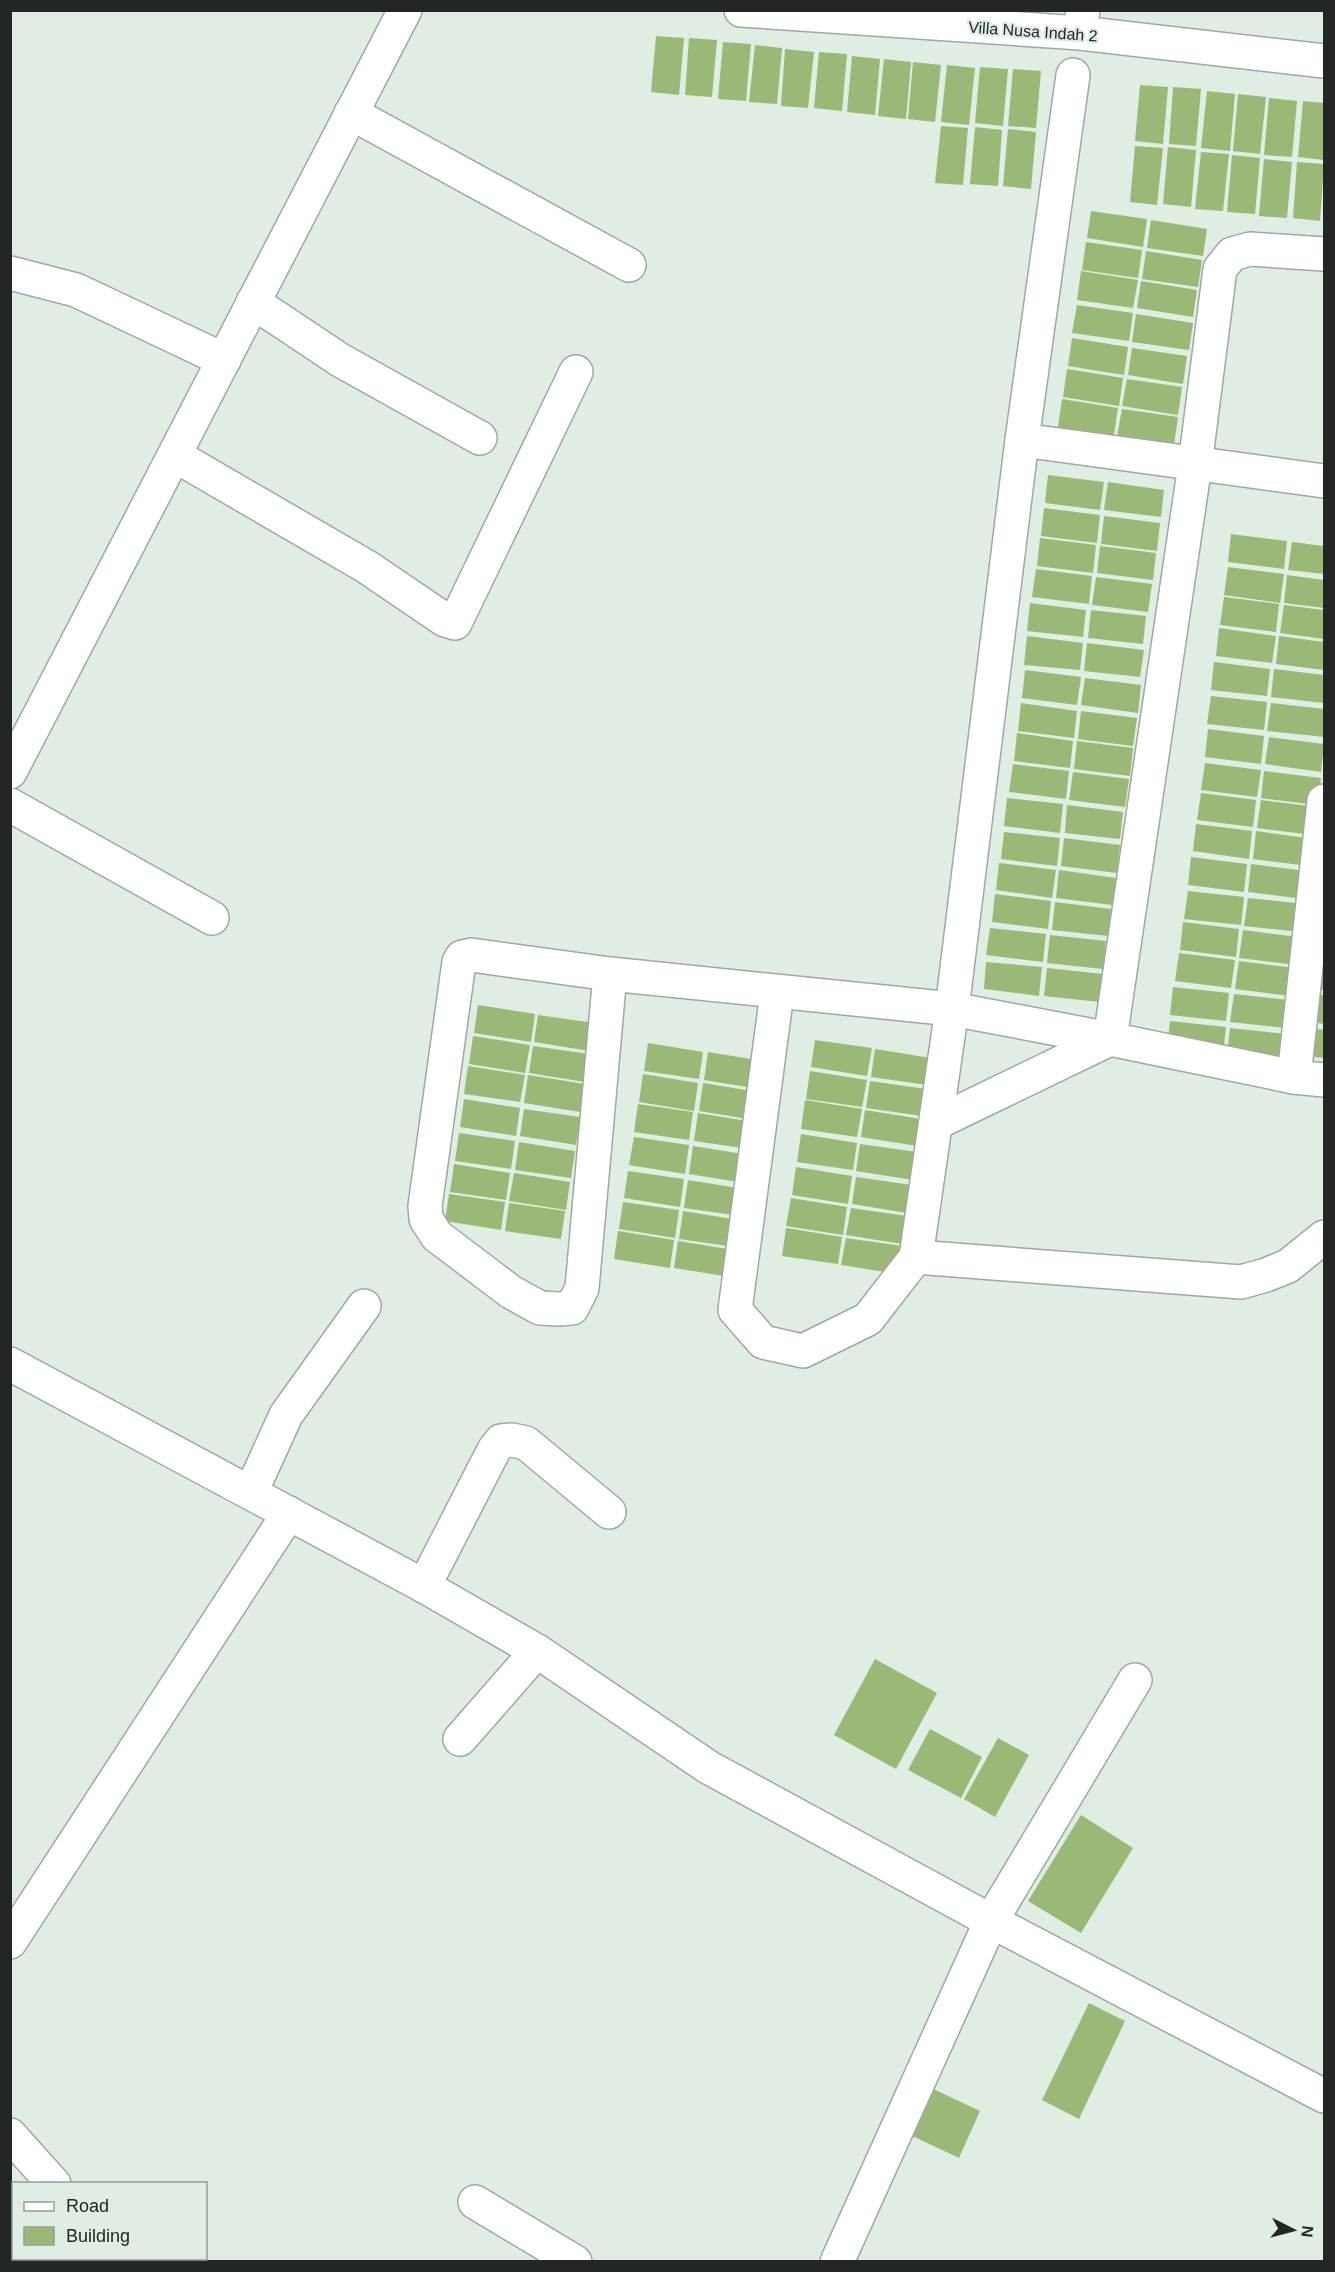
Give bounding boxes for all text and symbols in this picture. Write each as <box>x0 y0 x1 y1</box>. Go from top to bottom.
street label: Villa Nusa Indah 2 <box>968 19 1098 45</box>
legend <box>12 2182 207 2260</box>
text: Road <box>66 2196 109 2216</box>
north arrow <box>1263 2200 1323 2260</box>
text: N <box>1298 2225 1316 2238</box>
text: Building <box>66 2226 130 2246</box>

